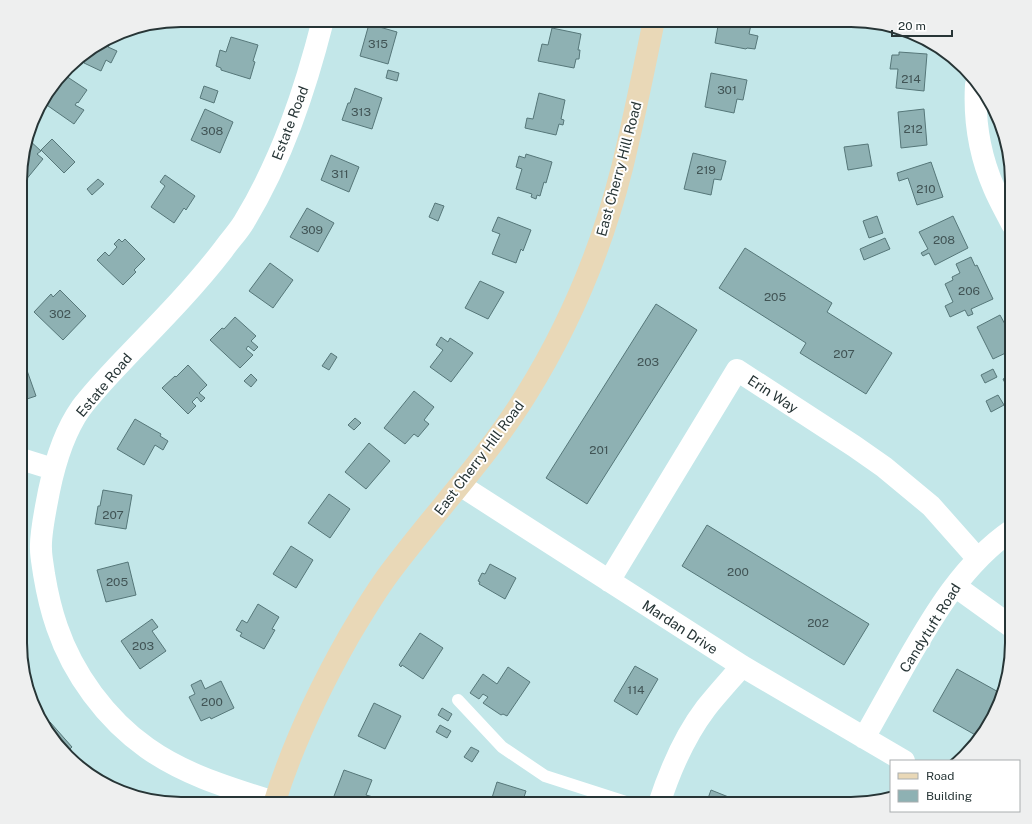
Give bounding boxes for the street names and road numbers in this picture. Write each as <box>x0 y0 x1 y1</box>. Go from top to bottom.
street label: Estate Road <box>269 84 311 162</box>
street label: East Cherry Hill Road <box>593 100 645 238</box>
street label: Estate Road <box>73 350 135 420</box>
street label: Erin Way <box>745 372 801 416</box>
street label: East Cherry Hill Road <box>431 398 527 518</box>
street label: Candytuft Road <box>896 581 964 675</box>
street label: Mardan Drive <box>639 597 721 657</box>

